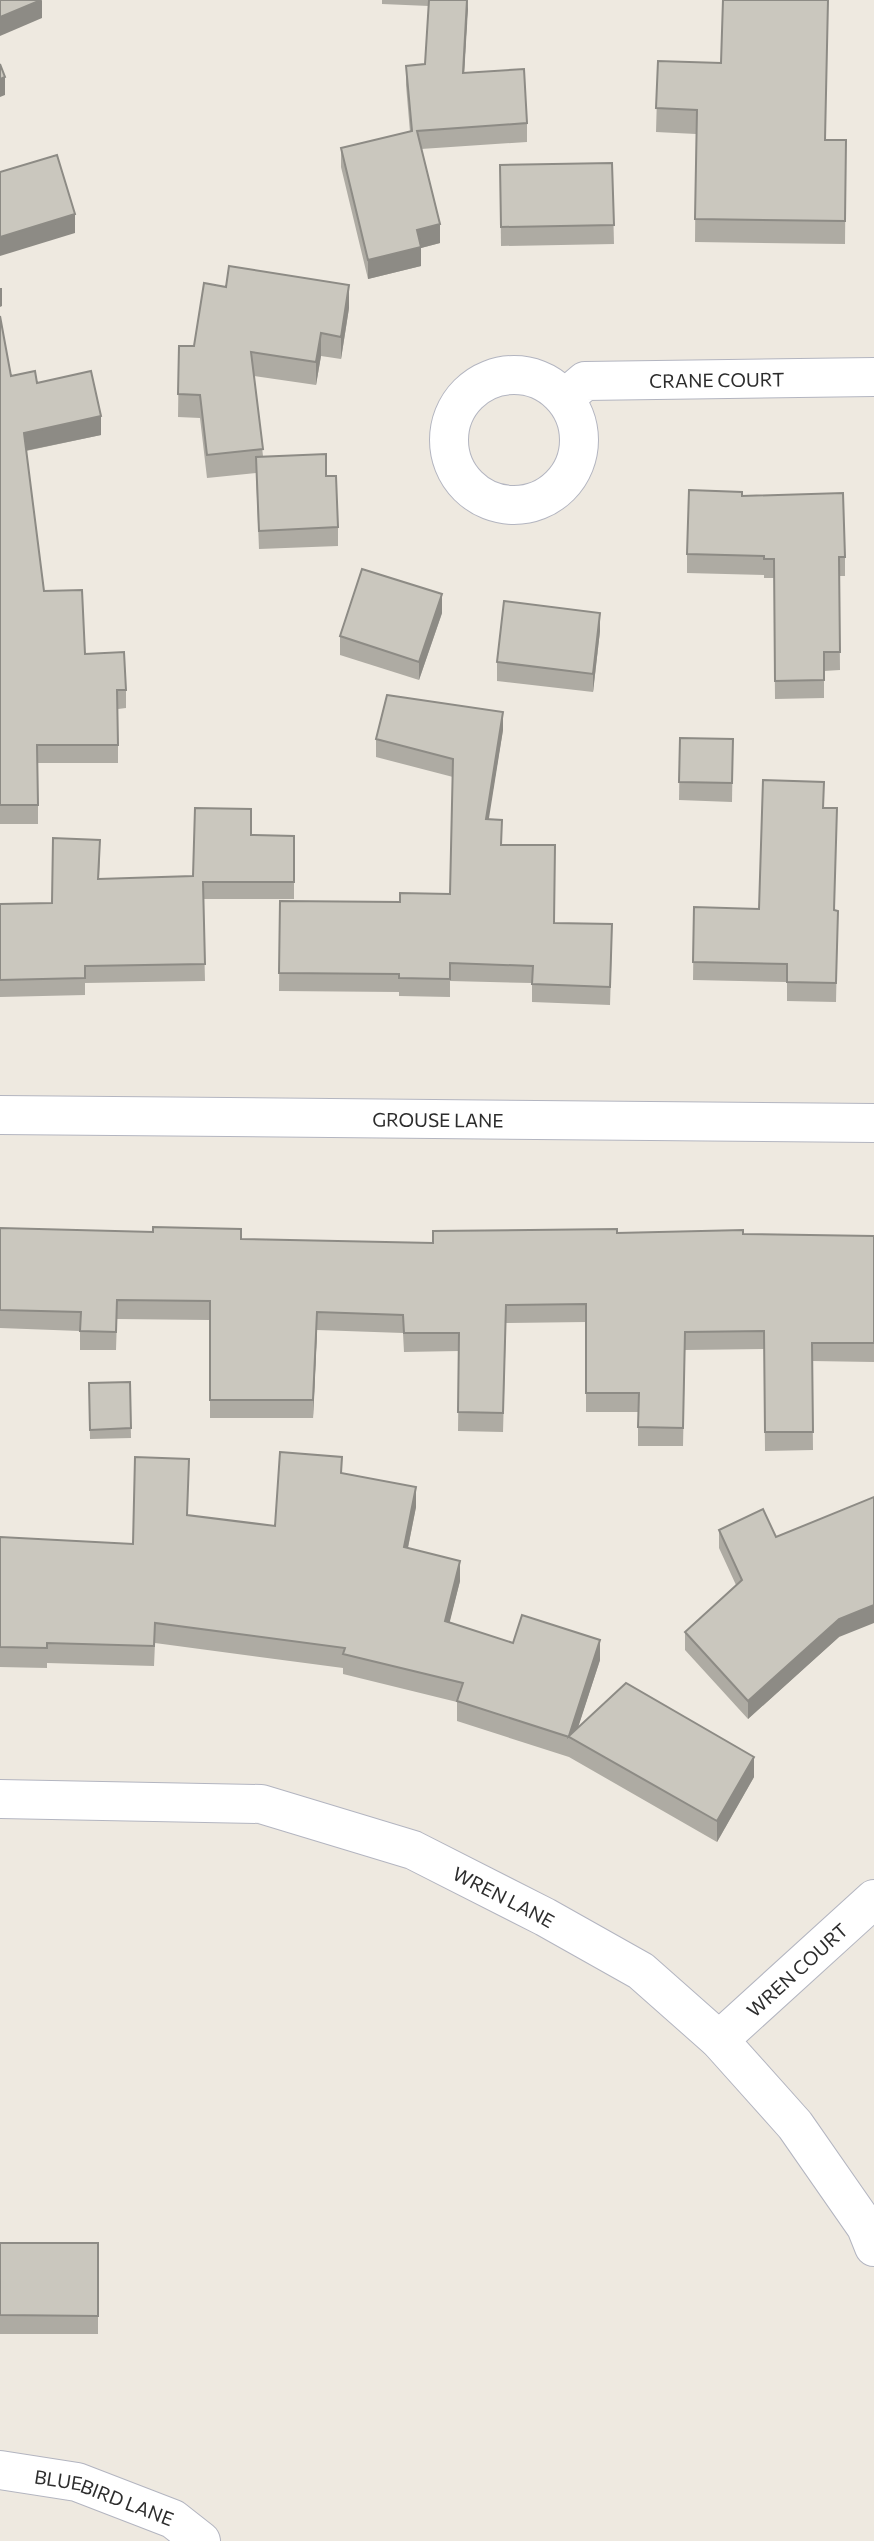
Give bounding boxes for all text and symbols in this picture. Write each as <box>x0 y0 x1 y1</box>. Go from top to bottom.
street label: CRANE COURT <box>649 367 784 392</box>
street label: GROUSE LANE <box>372 1107 504 1131</box>
street label: WREN LANE <box>449 1861 559 1932</box>
street label: WREN COURT <box>741 1918 852 2021</box>
street label: BLUEBIRD LANE <box>33 2464 177 2530</box>

